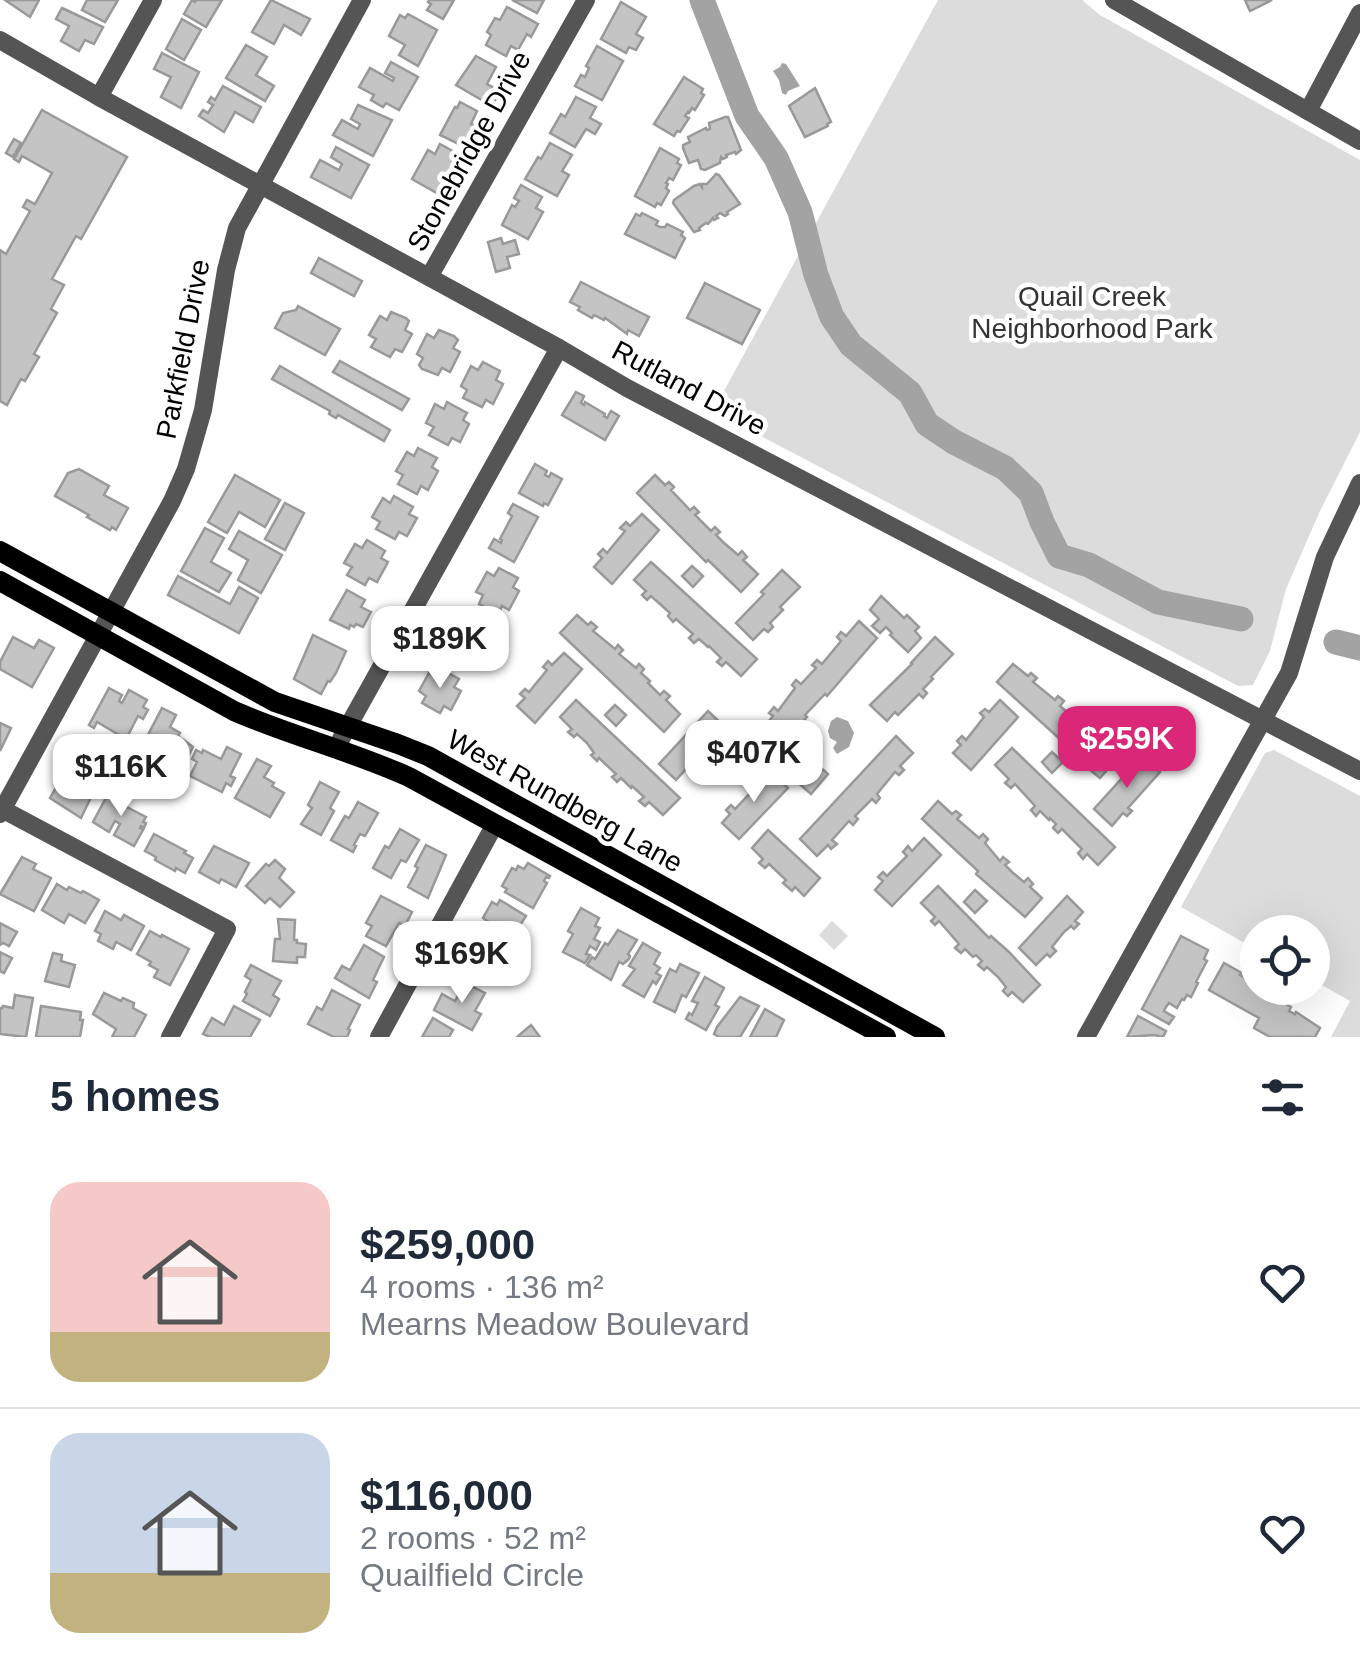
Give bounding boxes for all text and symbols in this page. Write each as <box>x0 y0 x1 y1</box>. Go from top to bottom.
street label: Stonebridge Drive <box>401 45 537 257</box>
street label: Parkfield Drive <box>150 257 216 441</box>
park label: Quail Creek Neighborhood Park <box>971 281 1214 344</box>
street label: Rutland Drive <box>607 334 771 442</box>
pin: $189K <box>370 606 510 691</box>
text: $189K <box>393 620 487 656</box>
pin: $259K <box>1057 706 1197 791</box>
pin: $407K <box>684 720 824 805</box>
text: $259K <box>1080 720 1174 756</box>
street label: West Rundberg Lane <box>442 723 688 879</box>
pin: $116K <box>51 734 191 819</box>
text: $407K <box>707 734 801 770</box>
text: $116K <box>75 748 167 784</box>
map controls <box>1240 915 1330 1005</box>
button: locate <box>1240 915 1330 1005</box>
pin: $169K <box>392 921 532 1006</box>
text: $169K <box>415 935 509 971</box>
icon: filters <box>1255 1070 1310 1125</box>
text: 5 homes <box>50 1073 220 1120</box>
text: $259,000 <box>360 1221 535 1268</box>
icon: home <box>130 1222 250 1342</box>
icon: heart <box>1255 1255 1310 1310</box>
text: 4 rooms · 136 m² <box>360 1269 604 1305</box>
text: Mearns Meadow Boulevard <box>360 1306 750 1342</box>
text: $116,000 <box>360 1472 533 1519</box>
icon: home <box>130 1473 250 1593</box>
icon: heart <box>1255 1506 1310 1561</box>
text: 2 rooms · 52 m² <box>360 1520 586 1556</box>
text: Quailfield Circle <box>360 1557 584 1593</box>

